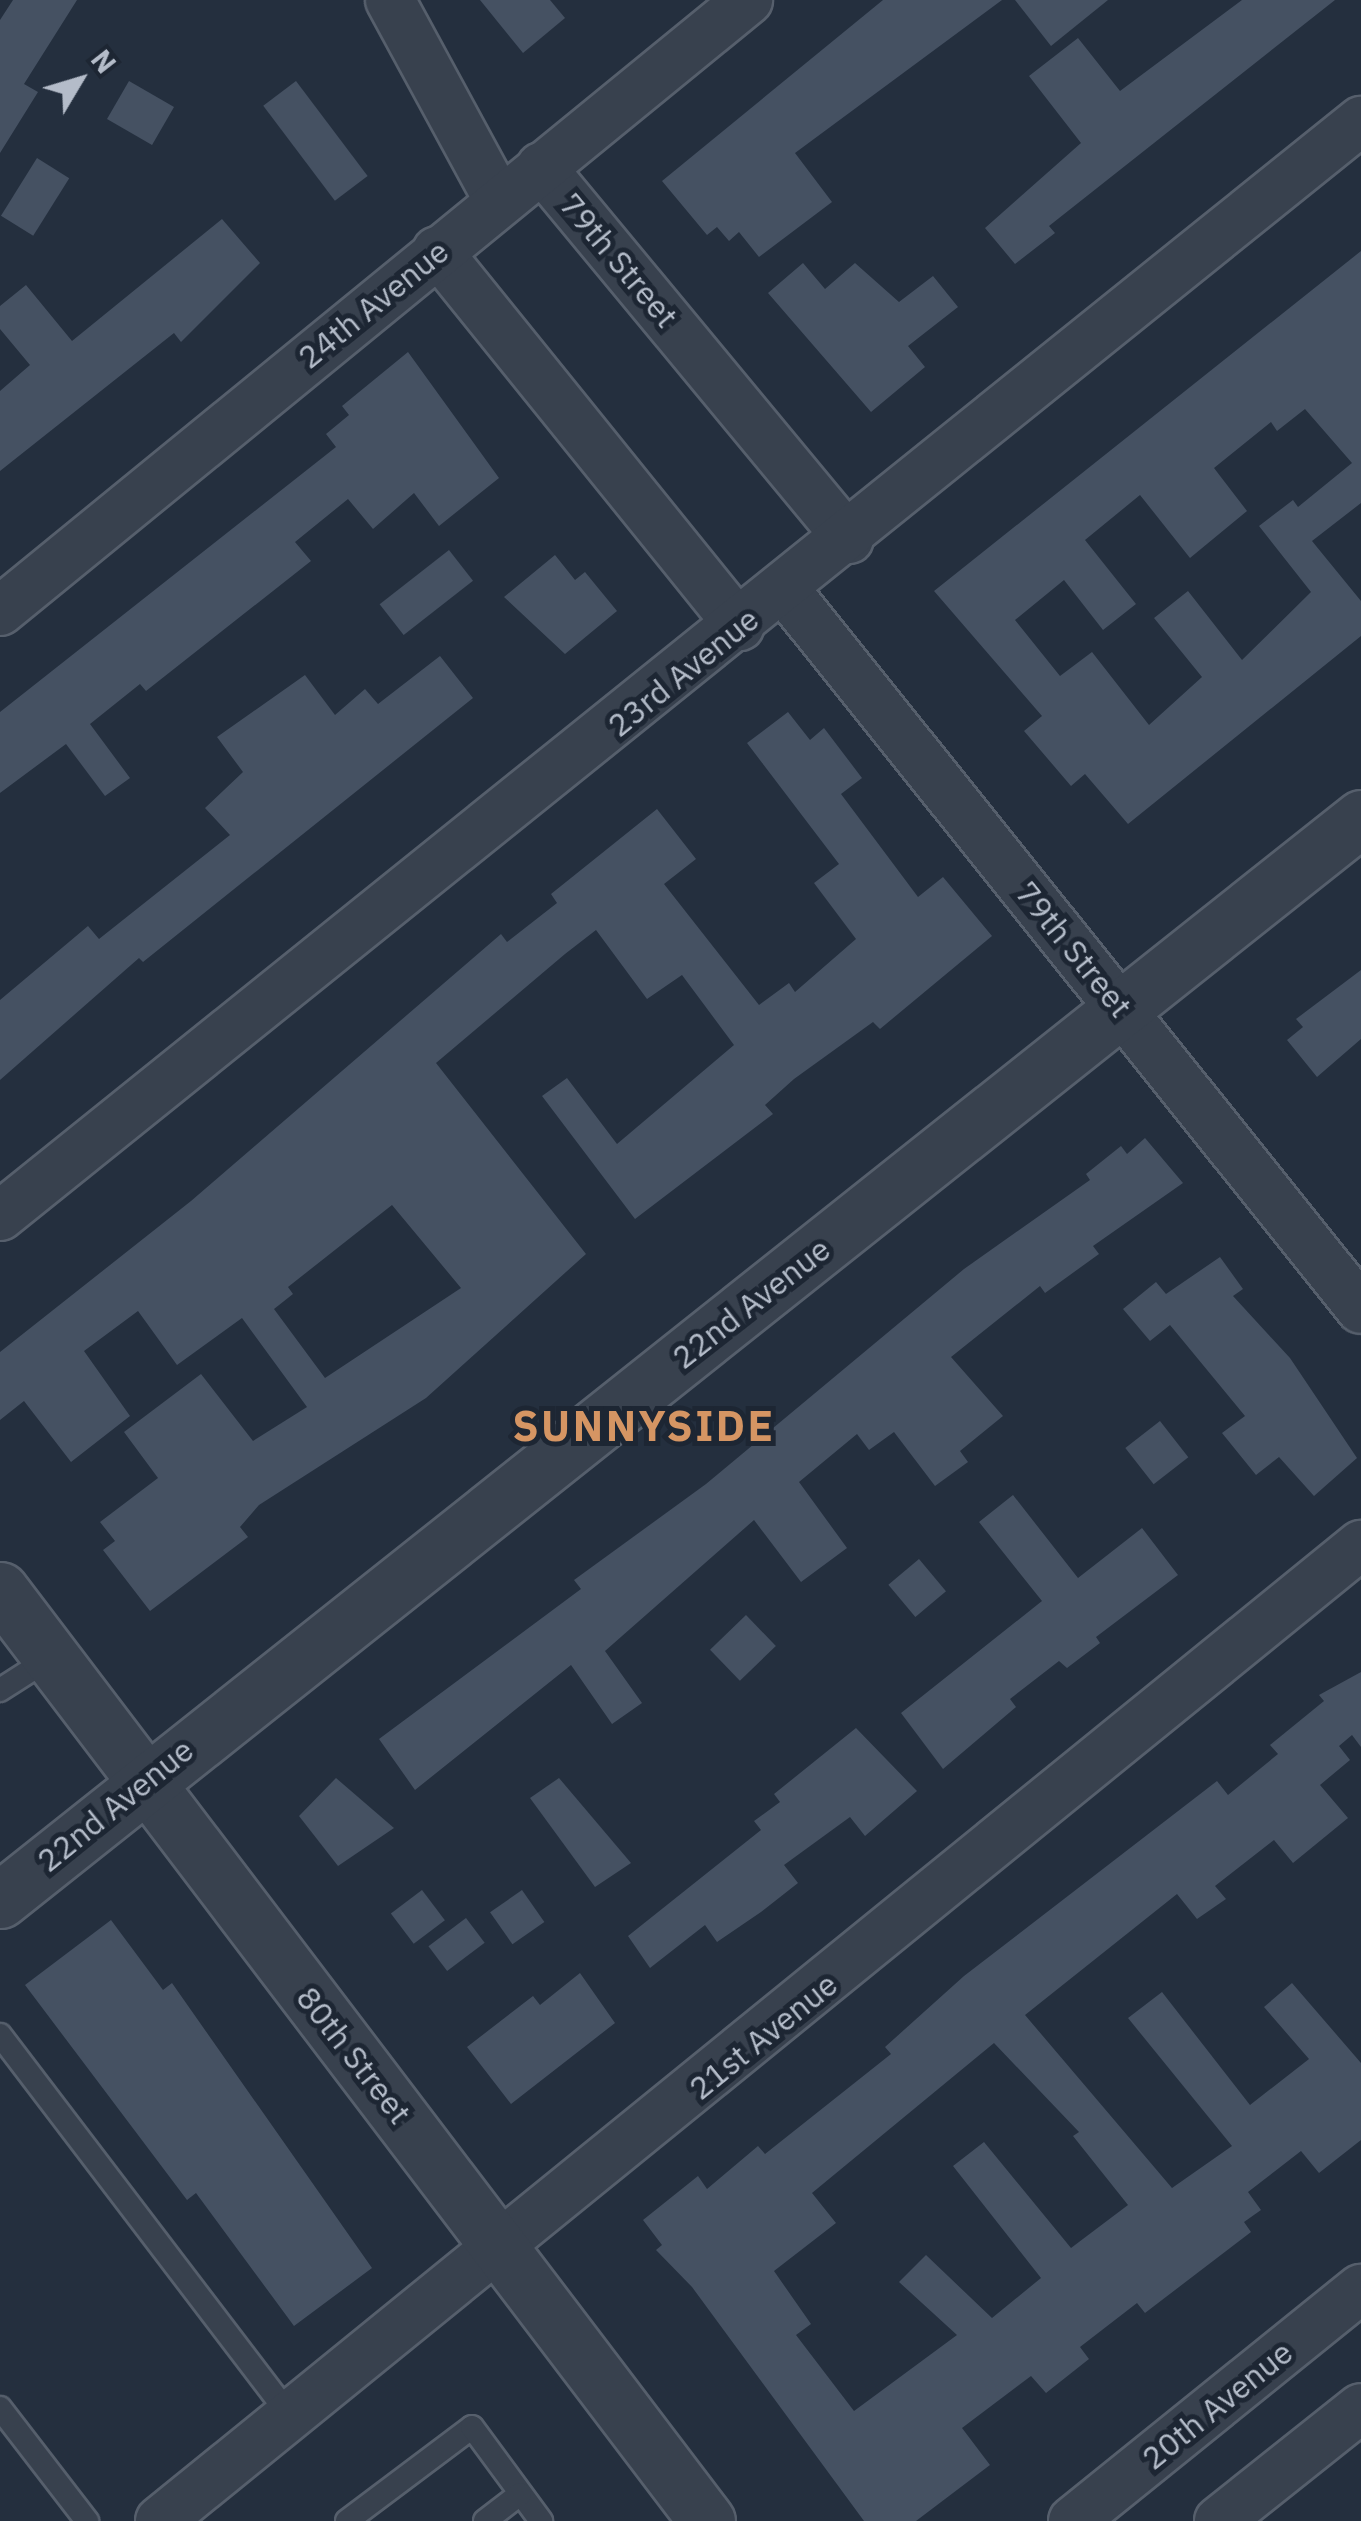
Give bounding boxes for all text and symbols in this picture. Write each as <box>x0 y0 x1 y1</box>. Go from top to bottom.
north arrow <box>30 30 130 130</box>
text: N <box>83 42 125 81</box>
street label: 79th Street <box>552 185 686 335</box>
street label: 24th Avenue <box>290 232 456 376</box>
street label: 23rd Avenue <box>600 600 766 744</box>
street label: 79th Street <box>1008 874 1140 1024</box>
street label: 22nd Avenue <box>665 1230 837 1376</box>
district label: SUNNYSIDE <box>512 1401 776 1451</box>
street label: 22nd Avenue <box>29 1730 201 1880</box>
street label: 21st Avenue <box>681 1965 845 2107</box>
street label: 80th Street <box>289 1979 419 2131</box>
street label: 20th Avenue <box>1134 2333 1300 2477</box>

